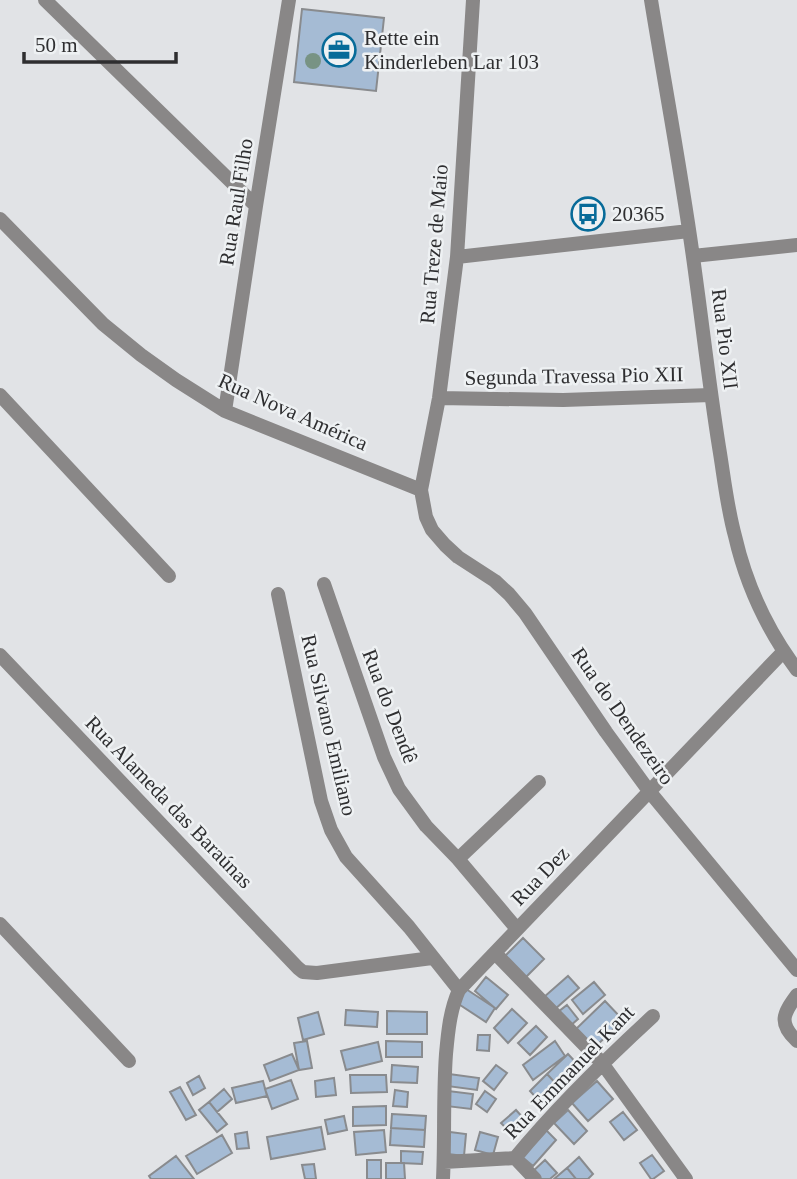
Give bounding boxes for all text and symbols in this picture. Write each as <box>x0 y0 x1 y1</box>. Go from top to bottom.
scale bar <box>24 21 177 65</box>
place label: Rette ein Kinderleben Lar 103 <box>364 26 539 74</box>
office icon: Rette ein Kinderleben Lar 103 <box>320 31 358 69</box>
text: 50 m <box>35 33 78 57</box>
street label: Rua Raul Filho <box>214 137 258 267</box>
street label: Rua Treze de Maio <box>415 163 453 325</box>
bus stop icon: 20365 <box>569 195 607 233</box>
place label: 20365 <box>612 202 665 226</box>
street label: Rua Pio XII <box>707 287 743 391</box>
street label: Segunda Travessa Pio XII <box>464 362 684 390</box>
street label: Rua Nova América <box>215 368 372 456</box>
street label: Rua Silvano Emiliano <box>296 632 362 818</box>
street label: Rua do Dendezeiro <box>567 643 679 789</box>
street label: Rua do Dendê <box>357 646 423 766</box>
street label: Rua Alameda das Baraúnas <box>80 711 258 893</box>
street label: Rua Dez <box>506 841 574 911</box>
street label: Rua Emmanuel Kant <box>499 1000 639 1144</box>

